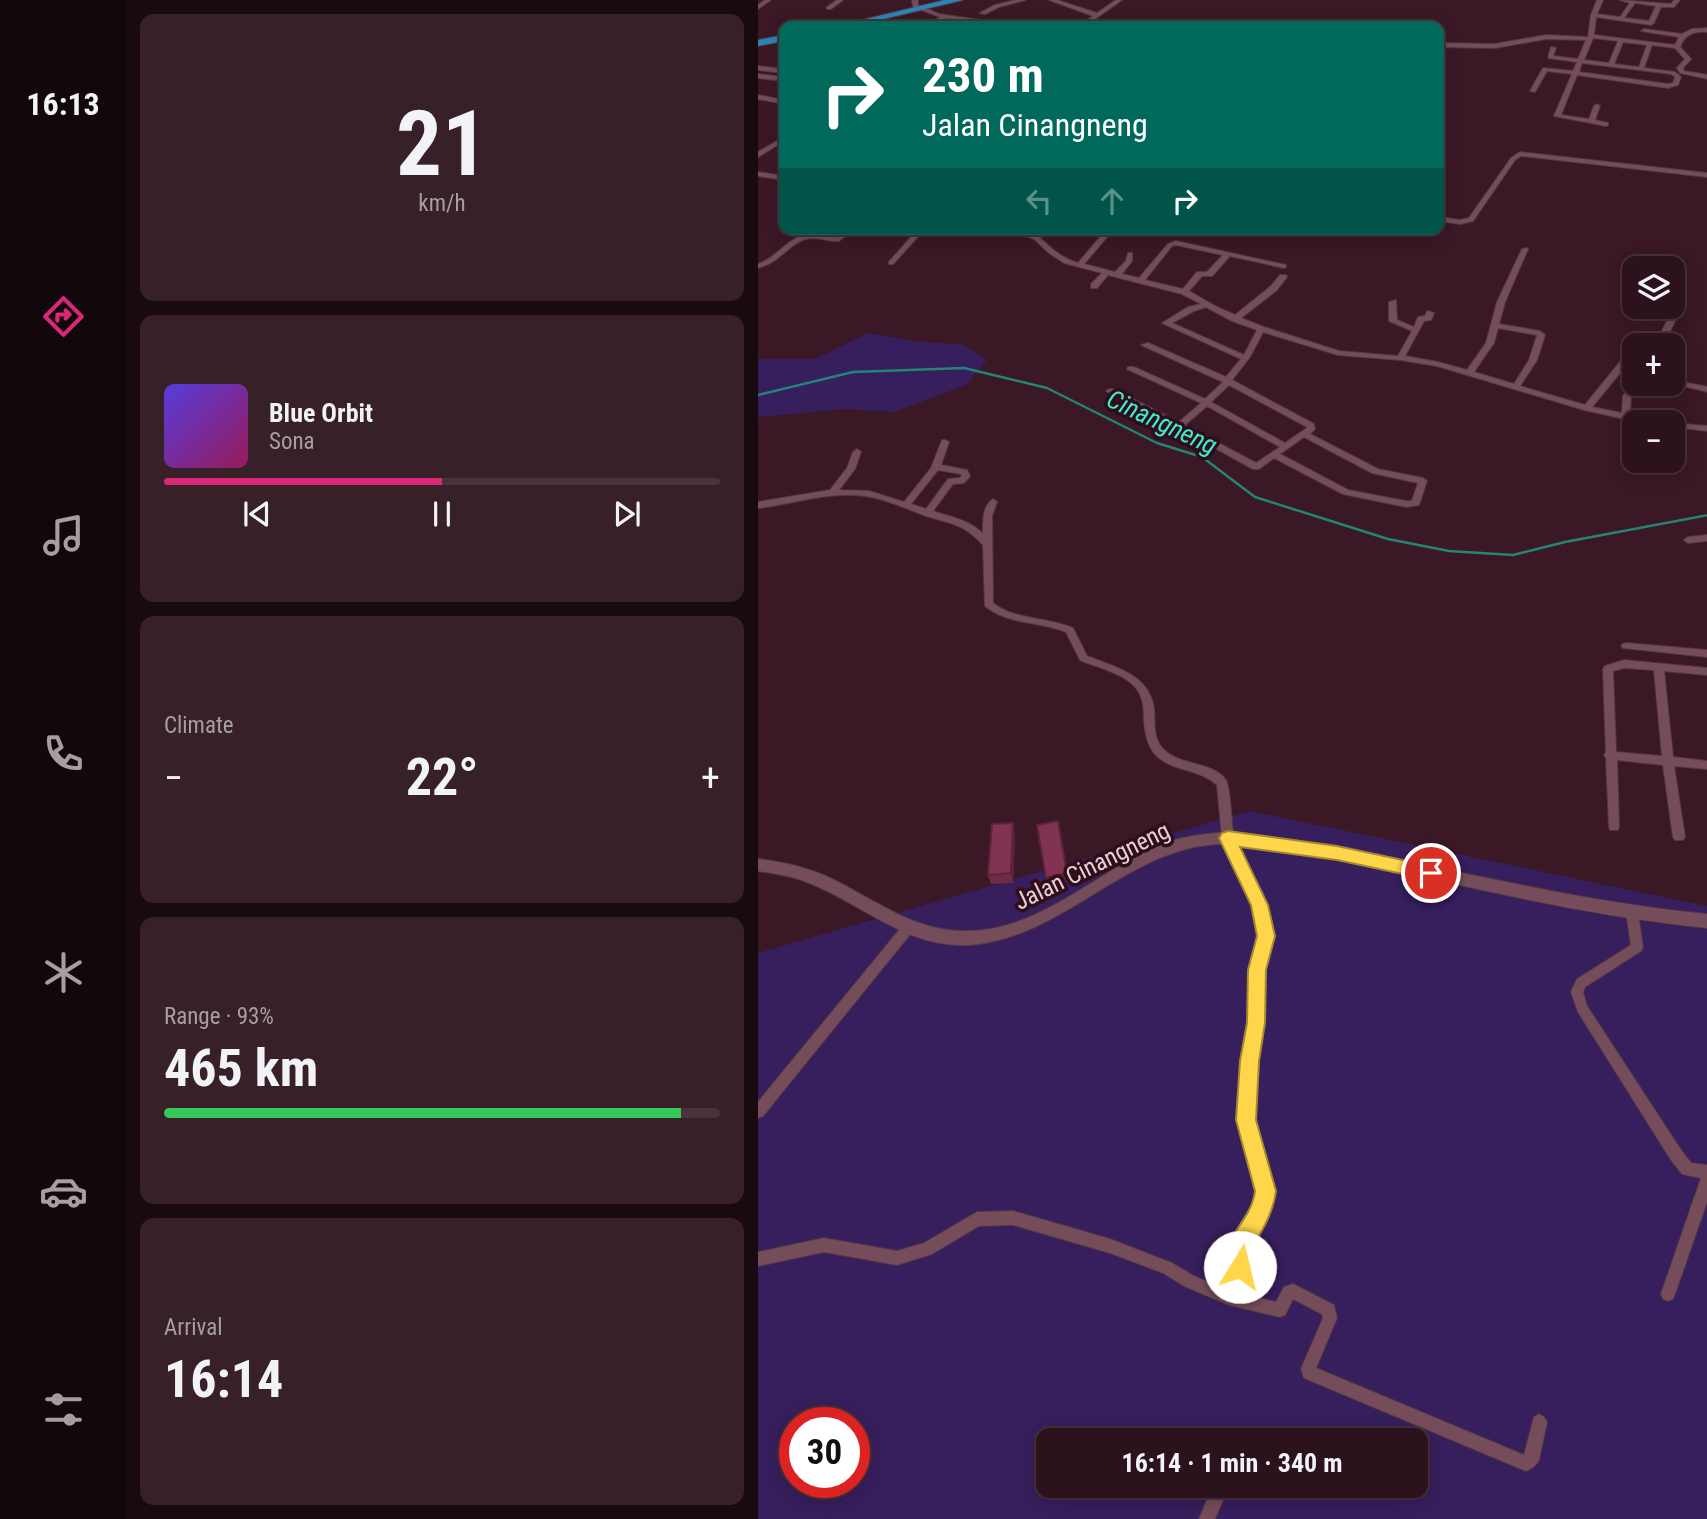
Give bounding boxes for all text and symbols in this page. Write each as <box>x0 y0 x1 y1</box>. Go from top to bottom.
text: 230 m <box>922 47 1044 104</box>
icon: right <box>807 49 898 140</box>
text: 16:13 <box>26 85 100 123</box>
text: 21 <box>396 91 488 197</box>
text: Jalan Cinangneng <box>922 106 1148 144</box>
icon: left <box>1020 182 1058 220</box>
icon: ahead <box>1093 182 1131 220</box>
icon: right <box>1166 182 1204 220</box>
text: km/h <box>418 190 466 217</box>
map controls <box>1622 256 1685 473</box>
button: layers <box>1622 256 1685 319</box>
icon: directions <box>39 292 88 341</box>
button: + <box>1622 333 1685 396</box>
water label: Cinangneng <box>1102 384 1222 460</box>
text: Blue Orbit <box>269 398 373 428</box>
button: − <box>1622 410 1685 473</box>
text: Sona <box>269 428 315 455</box>
icon: previous <box>238 495 276 533</box>
icon: pause <box>423 495 461 533</box>
icon: next <box>608 495 646 533</box>
icon: music <box>39 511 88 560</box>
text: Climate <box>164 712 234 739</box>
icon: phone <box>39 729 88 778</box>
text: 22° <box>406 747 478 808</box>
text: − <box>164 756 183 800</box>
text: + <box>701 756 720 800</box>
street label: Jalan Cinangneng <box>1010 816 1174 916</box>
pin <box>1401 843 1461 903</box>
icon: arrive <box>1412 854 1450 892</box>
icon: climate <box>39 948 88 997</box>
text: Range · 93% <box>164 1003 274 1030</box>
text: 465 km <box>164 1038 318 1099</box>
icon: car <box>39 1167 88 1216</box>
position arrow <box>1203 1230 1277 1304</box>
text: Arrival <box>164 1314 223 1341</box>
text: 16:14 <box>164 1349 283 1410</box>
icon: filters <box>39 1385 88 1434</box>
speed limit sign: 30 <box>779 1407 870 1498</box>
text: 16:14 · 1 min · 340 m <box>1122 1448 1342 1478</box>

